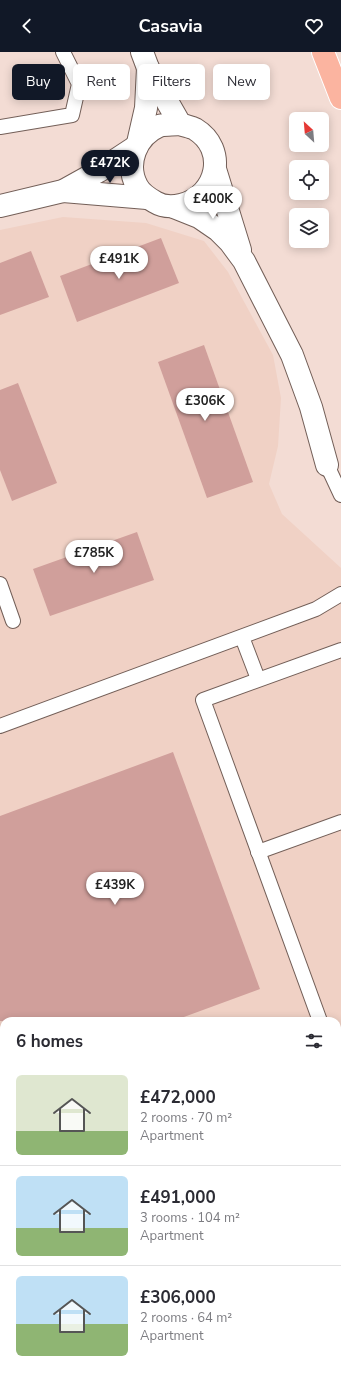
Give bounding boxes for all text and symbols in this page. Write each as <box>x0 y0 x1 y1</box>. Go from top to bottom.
text: Casavia <box>138 14 203 38</box>
icon: back <box>16 15 38 37</box>
icon: heart <box>303 15 325 37</box>
chip: Buy <box>12 64 65 100</box>
chip: Rent <box>73 64 130 100</box>
chip: Filters <box>138 64 205 100</box>
chip: New <box>213 64 270 100</box>
north arrow <box>289 112 329 152</box>
map controls <box>289 112 329 248</box>
pin: £472K <box>82 150 138 184</box>
text: £472K <box>90 154 130 172</box>
button: locate <box>289 160 329 200</box>
pin: £400K <box>185 186 241 220</box>
text: £400K <box>193 190 233 208</box>
button: layers <box>289 208 329 248</box>
pin: £491K <box>91 246 147 280</box>
text: £491K <box>99 250 139 268</box>
pin: £306K <box>177 388 233 422</box>
text: £306K <box>185 392 225 410</box>
pin: £785K <box>66 540 122 574</box>
text: £785K <box>74 544 114 562</box>
pin: £439K <box>87 872 143 906</box>
text: £439K <box>95 876 135 894</box>
text: 6 homes <box>16 1030 83 1053</box>
icon: filters <box>303 1030 325 1052</box>
text: £472,000 <box>140 1086 216 1109</box>
icon: home <box>48 1091 96 1139</box>
text: 2 rooms · 70 m² <box>140 1109 232 1127</box>
text: Apartment <box>140 1127 203 1145</box>
text: £491,000 <box>140 1186 216 1209</box>
icon: home <box>48 1192 96 1240</box>
text: 3 rooms · 104 m² <box>140 1209 240 1227</box>
text: Apartment <box>140 1227 203 1245</box>
text: £306,000 <box>140 1286 216 1309</box>
icon: home <box>48 1292 96 1340</box>
text: 2 rooms · 64 m² <box>140 1309 232 1327</box>
text: Apartment <box>140 1327 203 1345</box>

